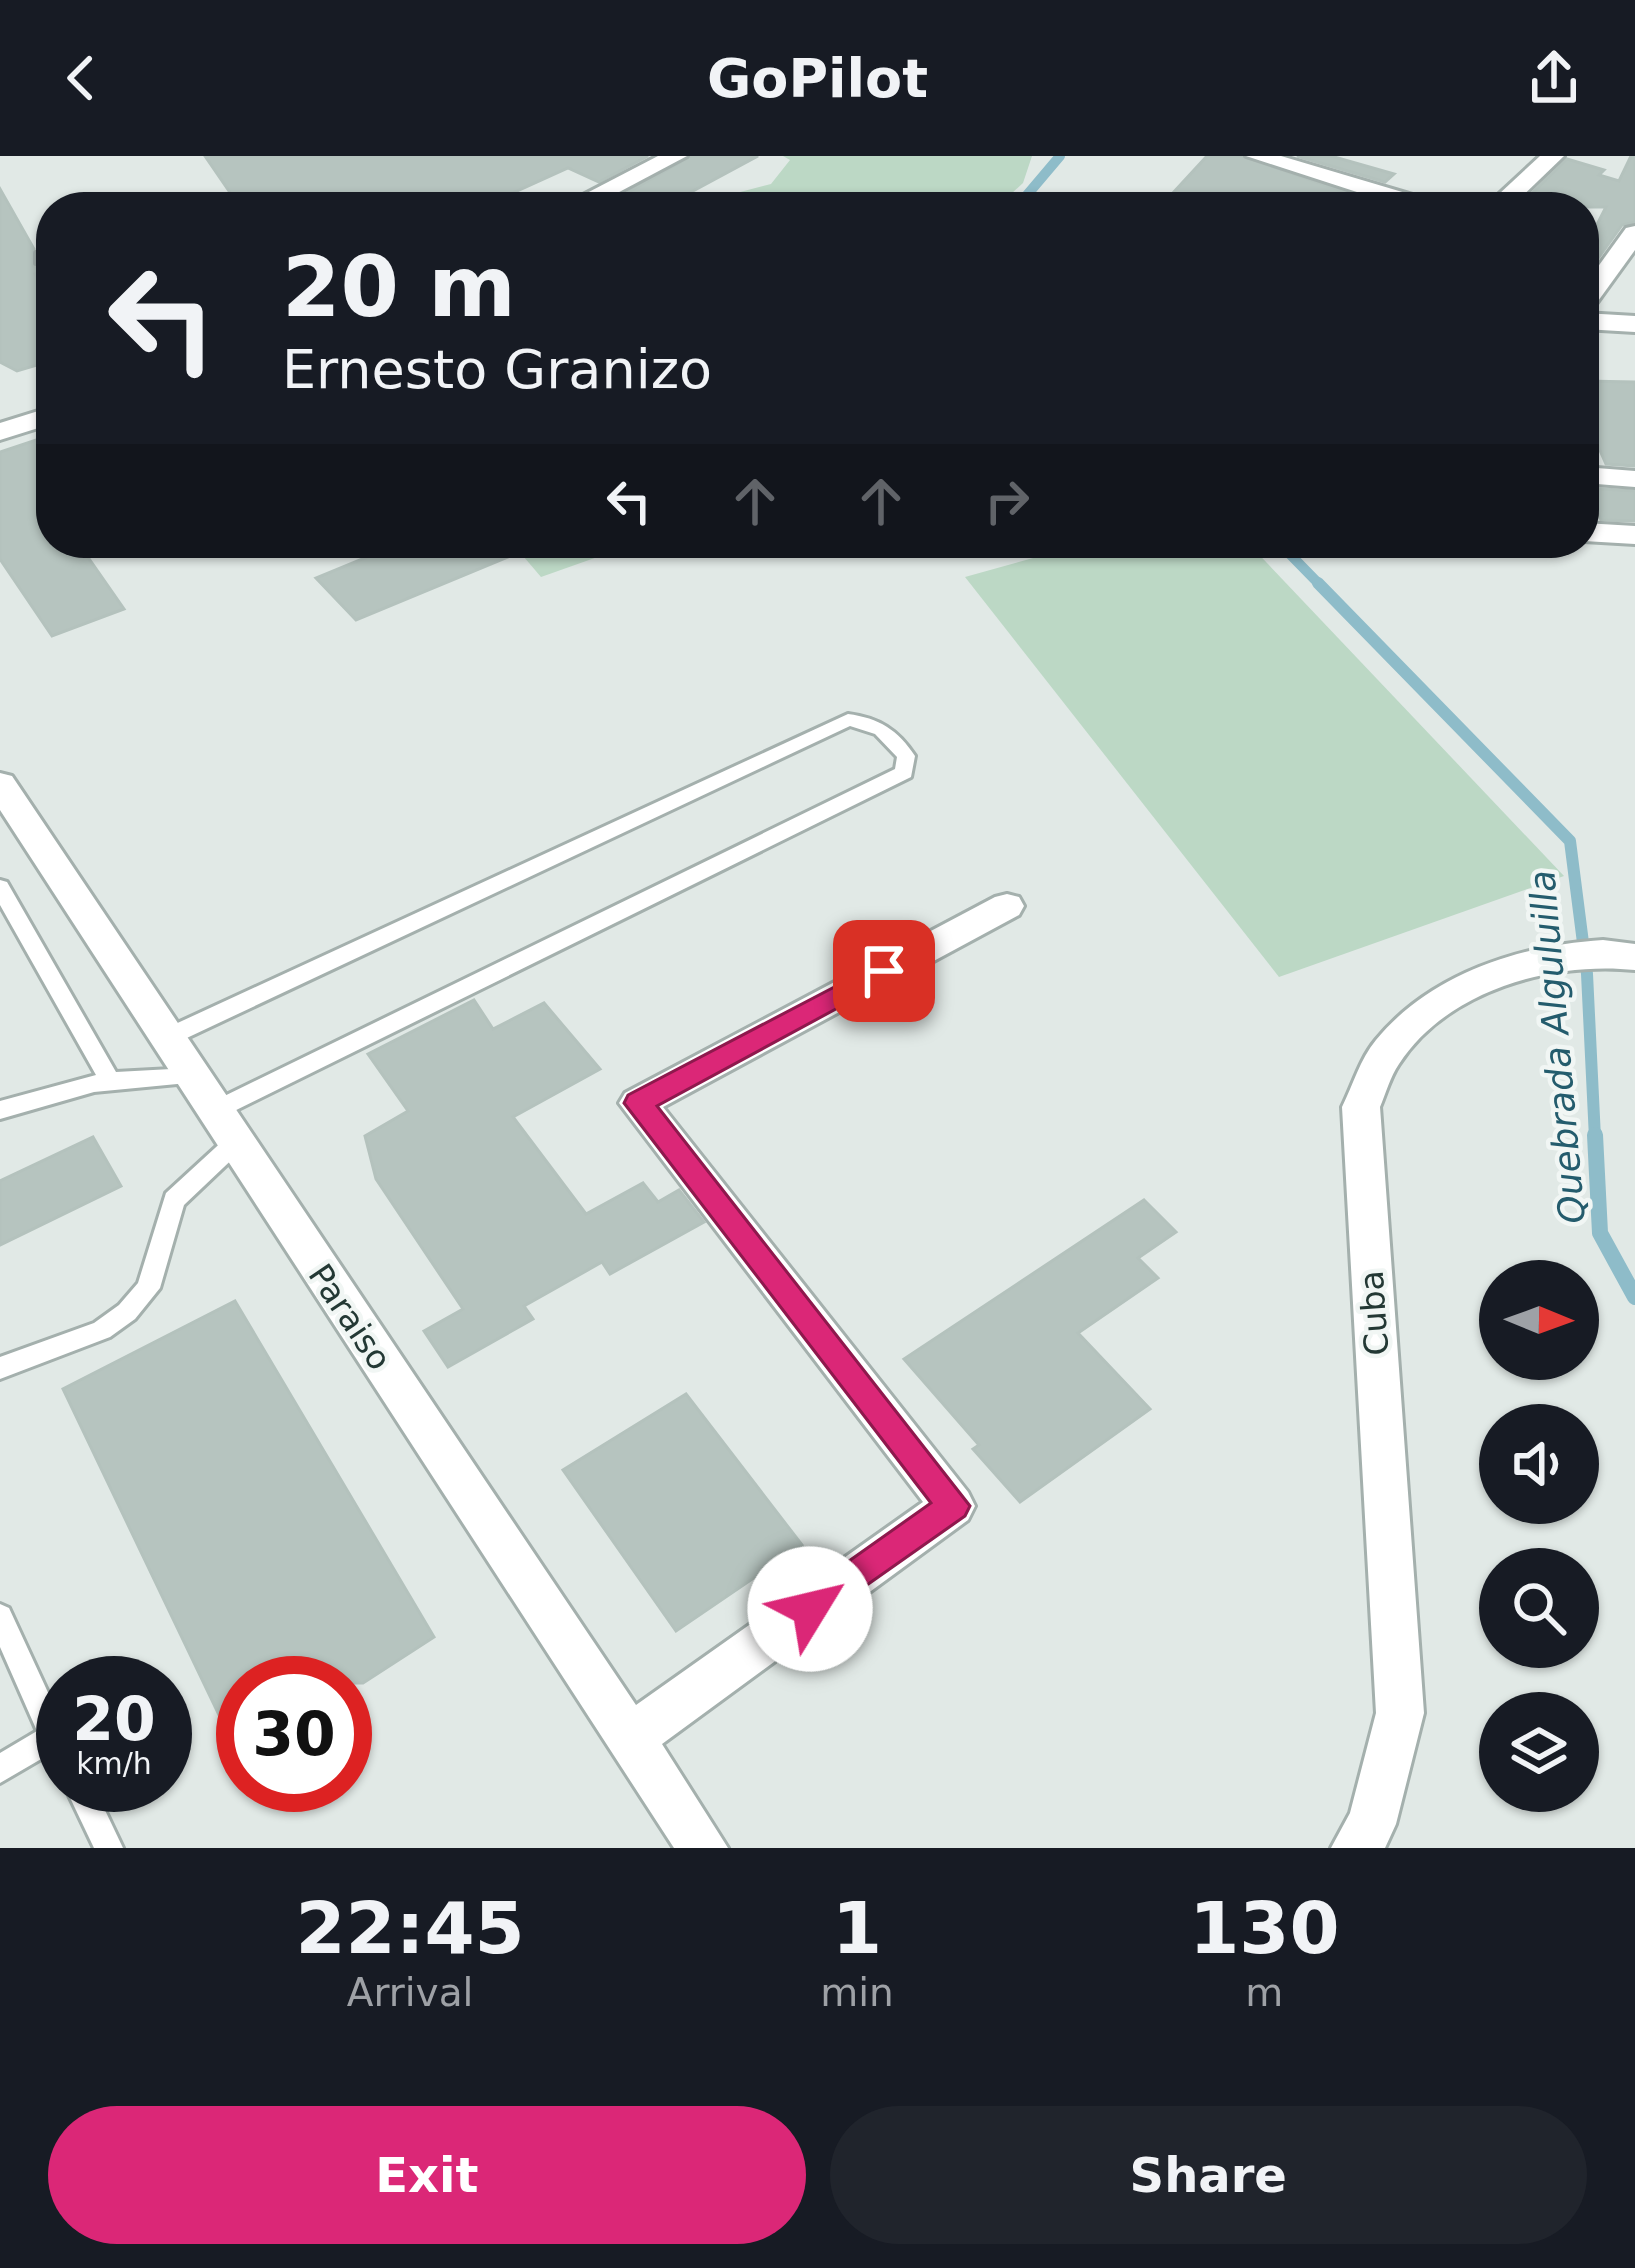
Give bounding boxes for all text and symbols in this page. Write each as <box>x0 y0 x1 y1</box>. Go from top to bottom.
icon: back <box>48 45 114 111</box>
icon: share <box>1521 45 1587 111</box>
text: GoPilot <box>707 47 928 110</box>
text: 20 m <box>282 238 516 336</box>
icon: left <box>84 240 240 396</box>
text: Ernesto Granizo <box>282 338 712 401</box>
icon: left <box>596 468 662 534</box>
icon: ahead <box>722 468 788 534</box>
icon: ahead <box>848 468 914 534</box>
icon: right <box>974 468 1040 534</box>
water label: Quebrada Alguluilla <box>1521 869 1593 1225</box>
pin <box>833 920 935 1022</box>
icon: arrive <box>851 938 917 1004</box>
street label: Paraiso <box>301 1257 399 1377</box>
north arrow <box>1479 1260 1599 1380</box>
map controls <box>1479 1260 1599 1812</box>
street label: Cuba <box>1352 1269 1396 1357</box>
button: sound <box>1479 1404 1599 1524</box>
position arrow <box>747 1546 873 1672</box>
button: search <box>1479 1548 1599 1668</box>
speed limit sign: 30 <box>216 1656 372 1812</box>
text: 20 <box>72 1684 156 1754</box>
button: layers <box>1479 1692 1599 1812</box>
text: km/h <box>76 1746 152 1781</box>
text: 22:45 <box>295 1886 525 1970</box>
text: 1 <box>832 1886 882 1970</box>
text: 130 <box>1189 1886 1339 1970</box>
text: Arrival <box>347 1970 473 2015</box>
text: min <box>820 1970 894 2015</box>
text: m <box>1245 1970 1283 2015</box>
button: Exit <box>48 2106 806 2244</box>
button: Share <box>830 2106 1587 2244</box>

